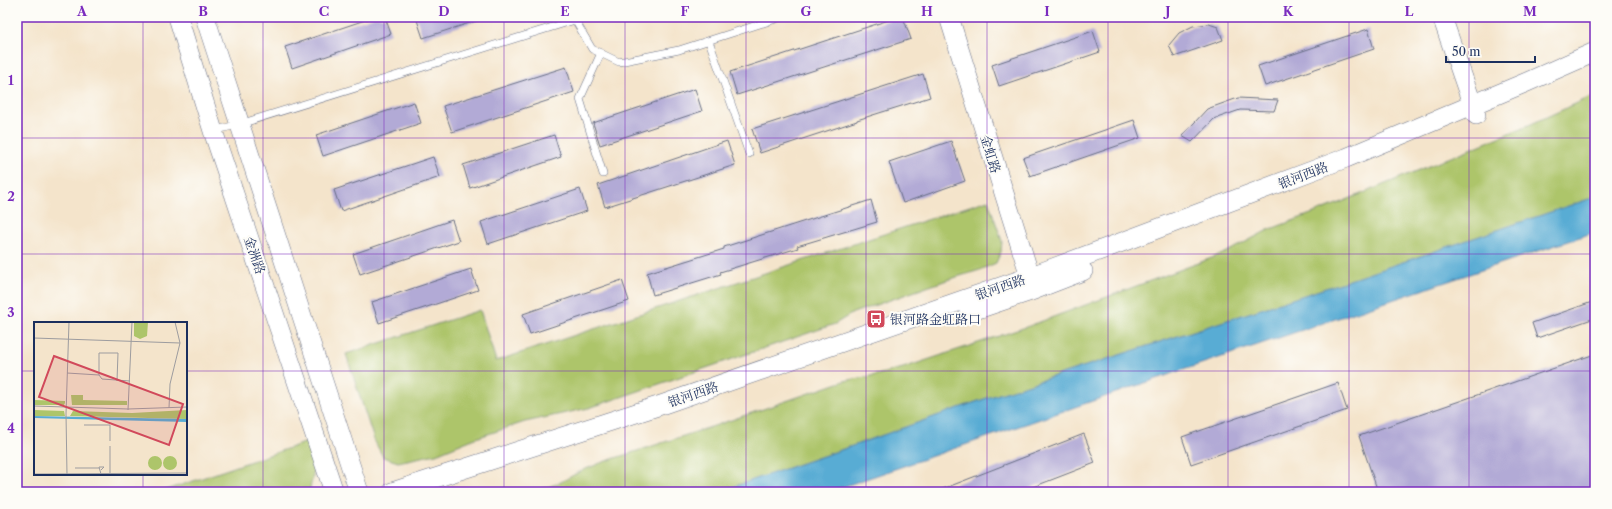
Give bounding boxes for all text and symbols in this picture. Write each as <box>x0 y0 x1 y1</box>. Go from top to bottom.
text: A <box>76 3 88 19</box>
text: B <box>198 3 208 19</box>
text: C <box>319 3 329 19</box>
text: D <box>438 3 450 19</box>
text: E <box>560 3 570 19</box>
text: F <box>681 3 690 19</box>
text: G <box>800 3 812 19</box>
text: H <box>921 3 933 19</box>
text: I <box>1044 3 1050 19</box>
text: J <box>1163 3 1171 19</box>
text: K <box>1283 3 1294 19</box>
text: L <box>1405 3 1414 19</box>
text: M <box>1523 3 1537 19</box>
scale bar <box>1446 38 1535 64</box>
text: 50 m <box>1452 44 1481 59</box>
text: 1 <box>8 72 14 88</box>
street label: 金虹路 <box>978 133 1004 175</box>
street label: 银河西路 <box>1276 158 1330 192</box>
text: 2 <box>7 188 15 204</box>
street label: 金洲路 <box>241 234 269 276</box>
street label: 银河西路 <box>973 271 1027 303</box>
text: 3 <box>7 304 15 320</box>
bus stop icon: 银河路金虹路口 <box>865 308 887 330</box>
place label: 银河路金虹路口 <box>890 311 981 327</box>
inset map <box>34 322 187 475</box>
street label: 银河西路 <box>666 378 720 410</box>
text: 4 <box>7 420 15 436</box>

